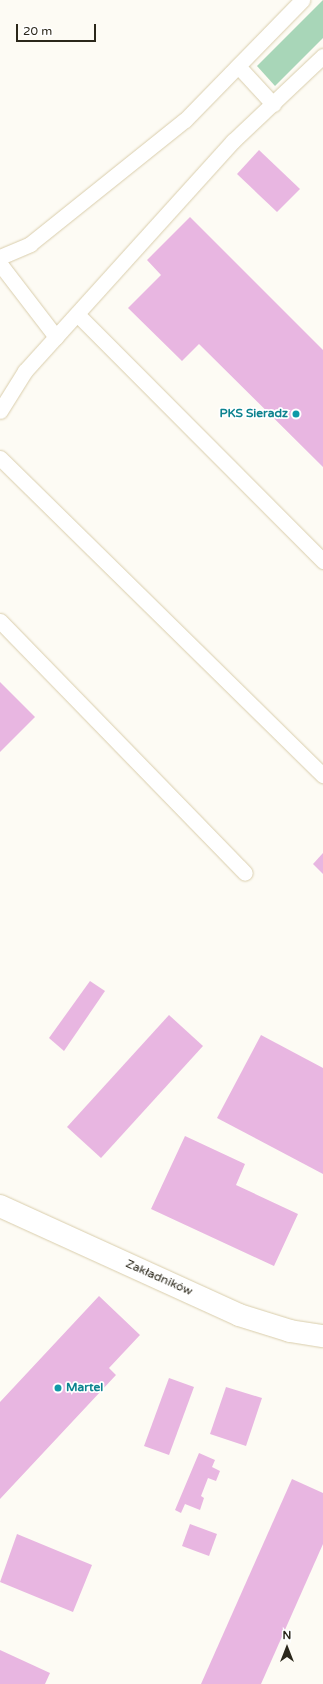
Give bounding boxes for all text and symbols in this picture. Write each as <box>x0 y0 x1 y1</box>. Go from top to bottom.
scale bar <box>18 16 98 42</box>
text: 20 m <box>23 24 52 38</box>
place label: PKS Sieradz <box>219 407 288 421</box>
marker: PKS Sieradz <box>291 409 301 419</box>
street label: Zakładników <box>123 1257 195 1299</box>
place label: Martel <box>66 1381 103 1395</box>
marker: Martel <box>53 1383 63 1393</box>
north arrow <box>267 1628 307 1668</box>
text: N <box>283 1629 291 1642</box>

